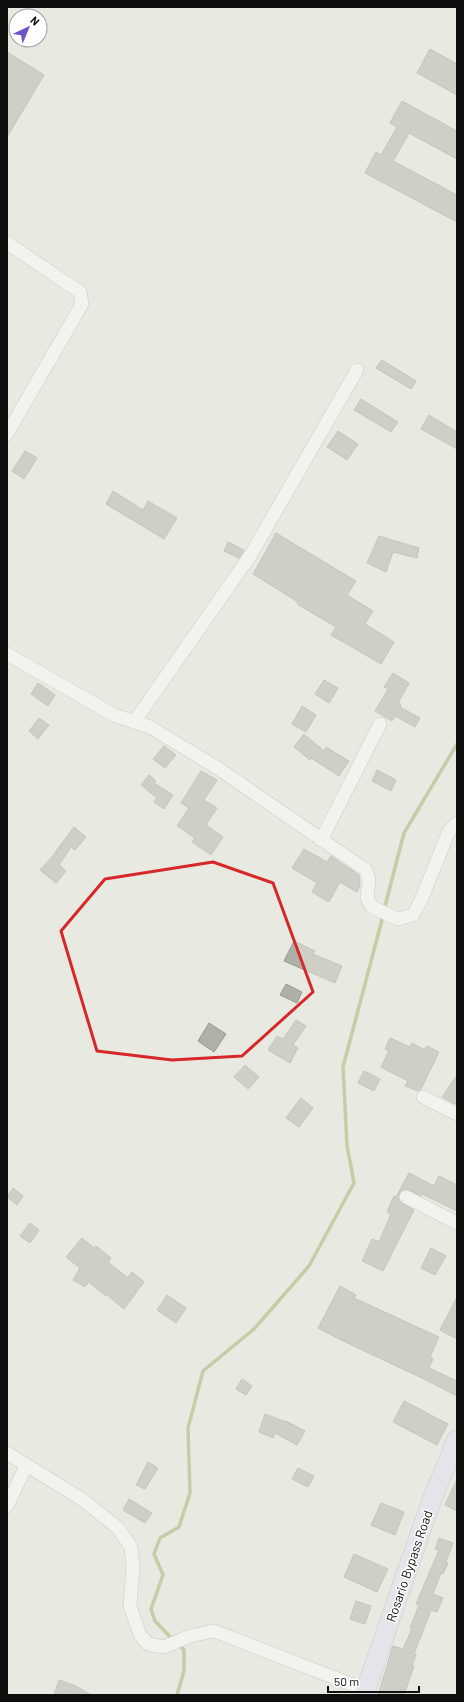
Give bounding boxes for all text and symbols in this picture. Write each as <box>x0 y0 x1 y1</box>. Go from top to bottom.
north arrow <box>8 8 48 48</box>
text: N <box>28 13 42 28</box>
street label: Rosario Bypass Road <box>382 1508 436 1624</box>
scale bar <box>328 1668 419 1694</box>
text: 50 m <box>334 1674 359 1688</box>

